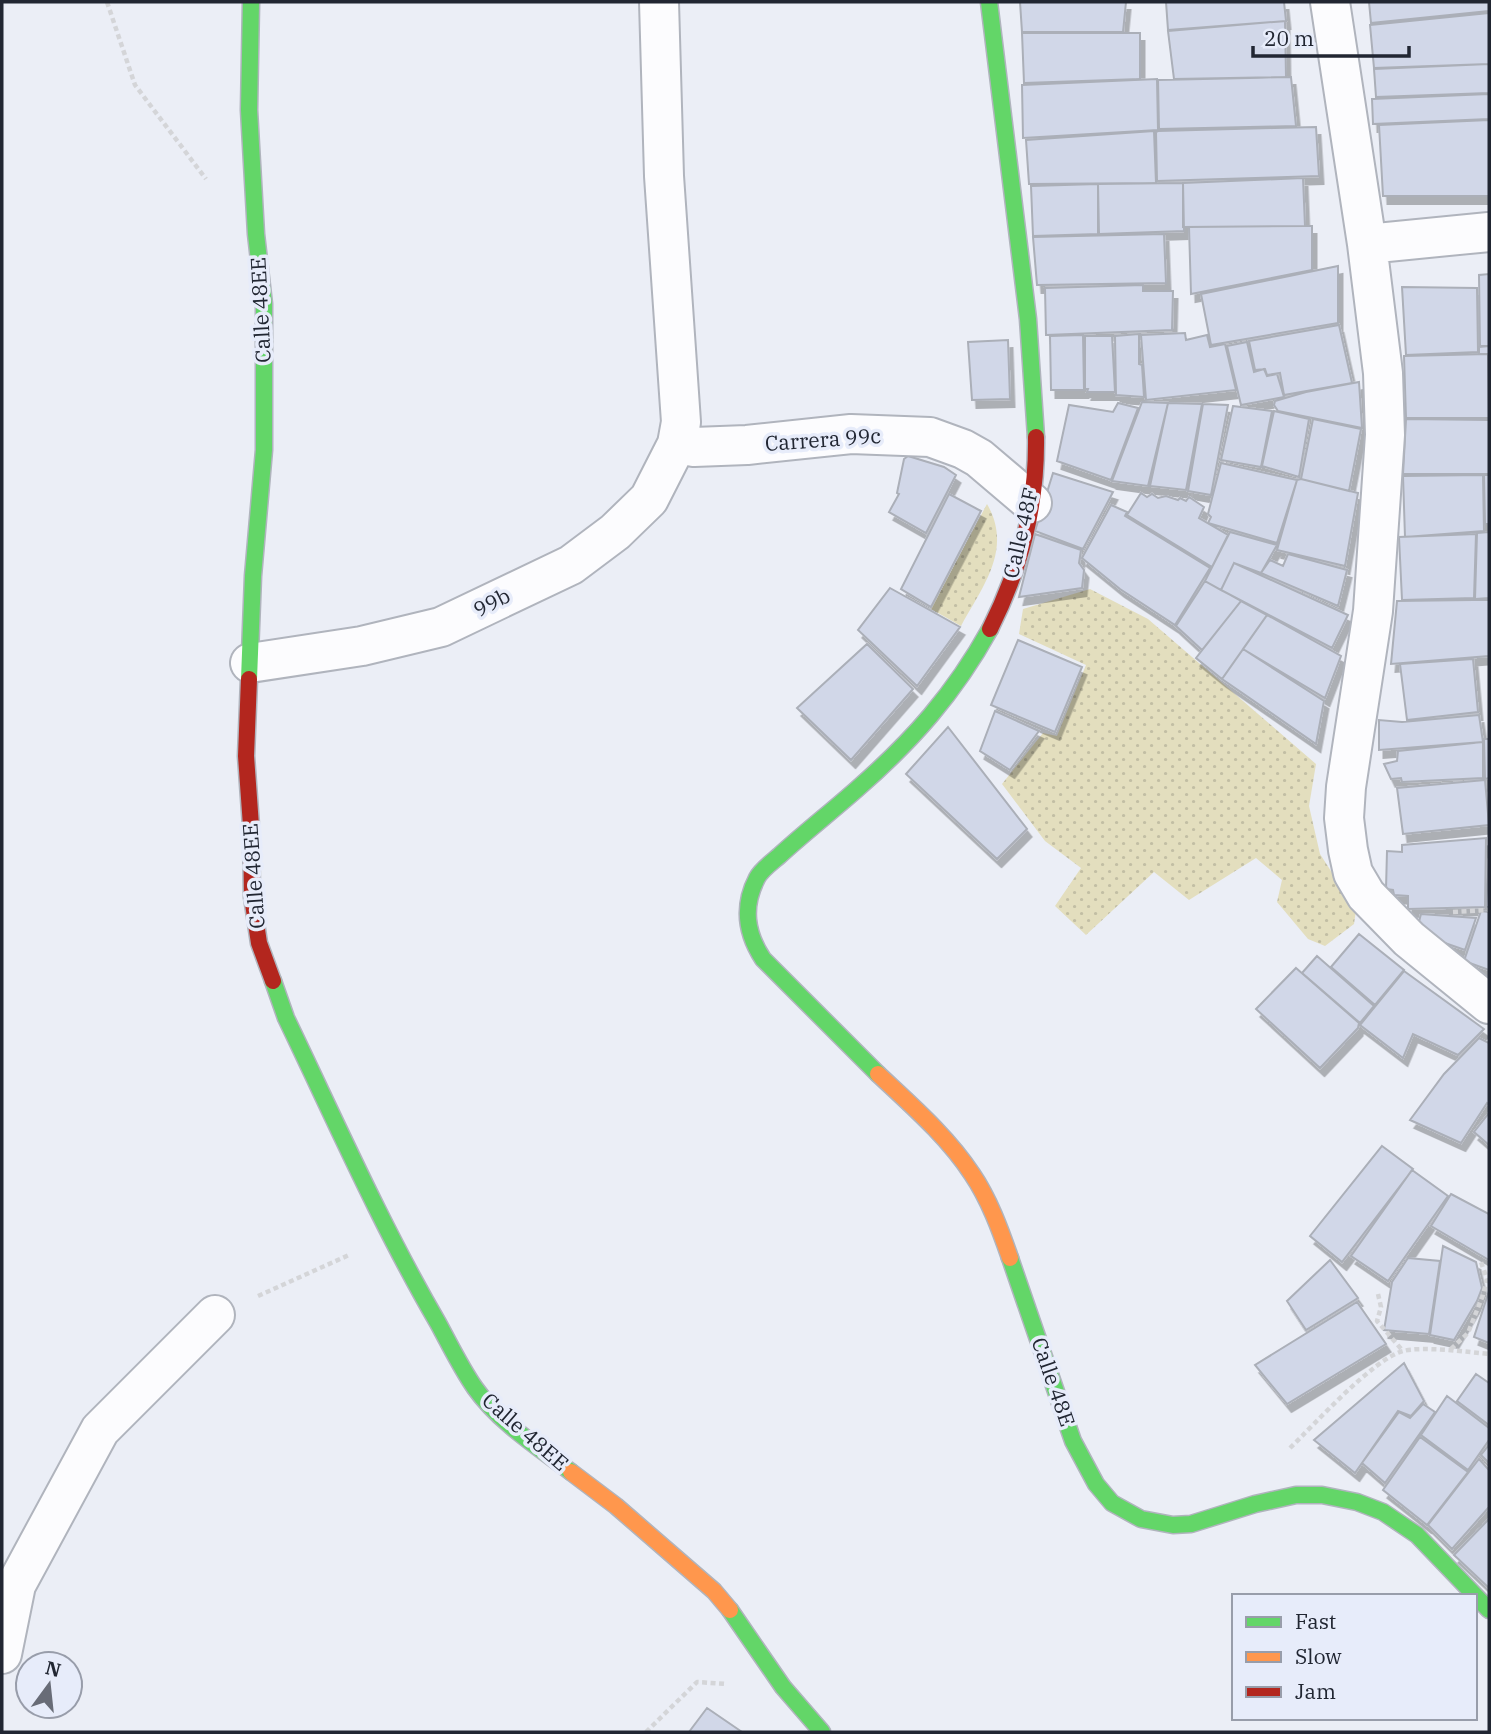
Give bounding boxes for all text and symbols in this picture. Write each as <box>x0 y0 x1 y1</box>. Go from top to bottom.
scale bar <box>1253 14 1409 58</box>
text: 20 m <box>1264 24 1314 52</box>
street label: Calle 48EE <box>243 257 277 364</box>
street label: Carrera 99c <box>764 421 882 457</box>
street label: Calle 48F <box>996 485 1044 581</box>
street label: 99b <box>468 581 515 623</box>
street label: Calle 48EE <box>235 822 271 930</box>
street label: Calle 48E <box>1026 1333 1082 1430</box>
street label: Calle 48EE <box>477 1386 575 1477</box>
legend <box>1232 1594 1477 1720</box>
text: Fast <box>1295 1607 1336 1635</box>
text: Slow <box>1295 1642 1342 1670</box>
north arrow <box>14 1650 84 1720</box>
text: N <box>43 1655 64 1682</box>
text: Jam <box>1295 1677 1336 1705</box>

